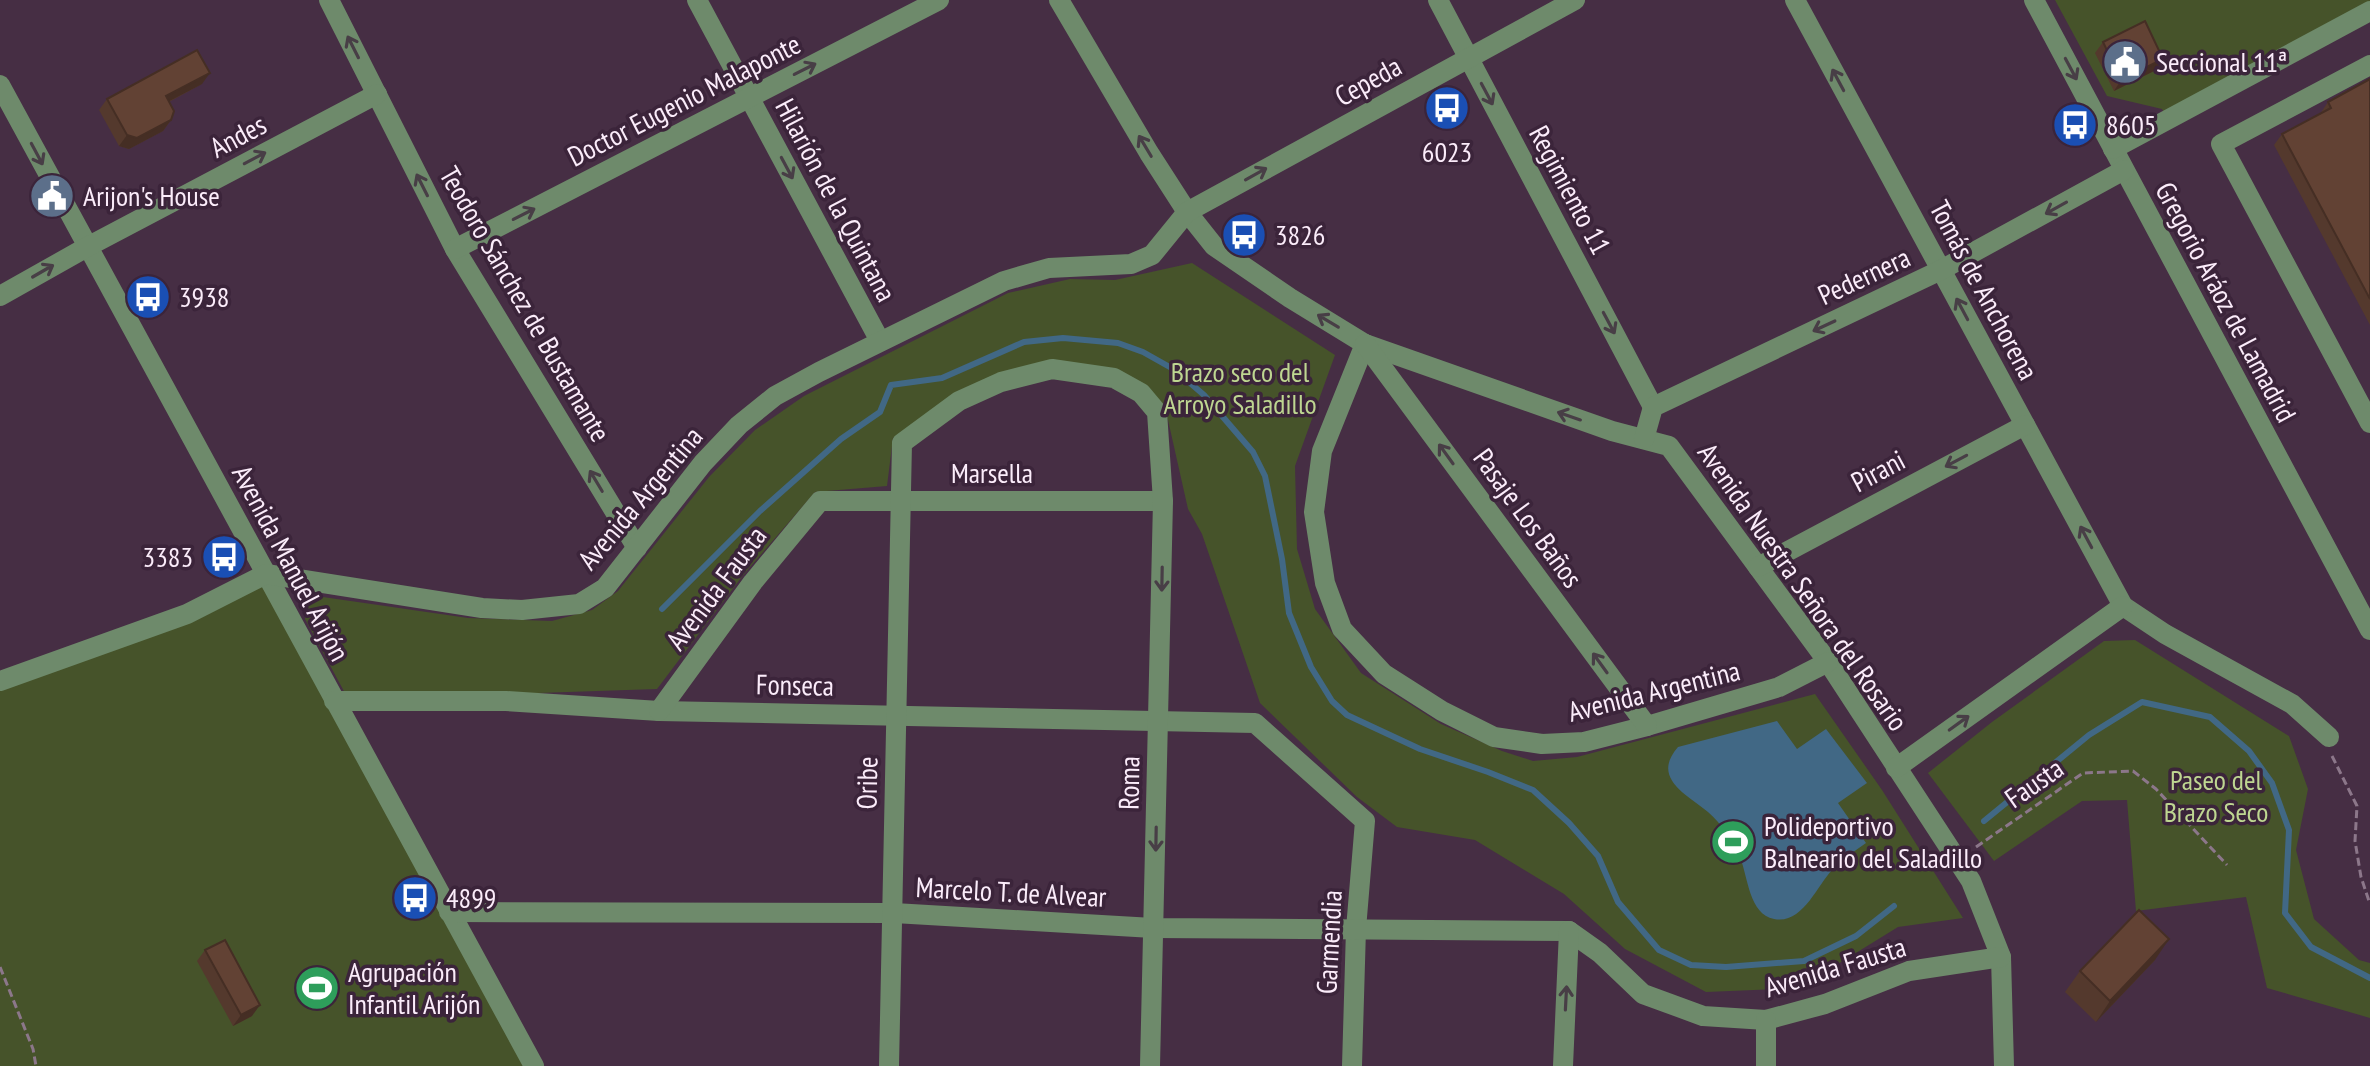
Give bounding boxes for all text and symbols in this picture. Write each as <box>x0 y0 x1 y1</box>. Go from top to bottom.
street label: Doctor Eugenio Malaponte <box>561 25 806 174</box>
one-way arrow <box>344 36 360 60</box>
public building icon: Seccional 11ª <box>2101 38 2149 86</box>
place label: Seccional 11ª <box>2156 43 2287 80</box>
street label: Cepeda <box>1328 47 1408 114</box>
one-way arrow <box>2063 57 2079 80</box>
one-way arrow <box>792 60 816 76</box>
one-way arrow <box>1830 69 1846 92</box>
one-way arrow <box>1480 81 1496 105</box>
bus stop icon: 6023 <box>1423 84 1471 132</box>
street label: Hilarión de la Quintana <box>767 92 905 308</box>
bus stop icon: 8605 <box>2051 101 2099 149</box>
street label: Andes <box>203 105 272 166</box>
place label: 8605 <box>2106 106 2156 143</box>
street label: Regimiento 11 <box>1521 119 1620 261</box>
place label: 6023 <box>1422 133 1472 170</box>
one-way arrow <box>1137 135 1153 158</box>
one-way arrow <box>29 142 45 165</box>
one-way arrow <box>243 150 266 166</box>
one-way arrow <box>779 155 795 179</box>
street label: Teodoro Sánchez de Bustamante <box>432 160 619 448</box>
one-way arrow <box>1243 166 1267 182</box>
public building icon: Arijon's House <box>28 172 76 220</box>
one-way arrow <box>414 173 430 197</box>
street label: Gregorio Aráoz de Lamadrid <box>2148 175 2305 428</box>
place label: Arijon's House <box>83 177 220 214</box>
street label: Tomás de Anchorena <box>1922 194 2047 386</box>
one-way arrow <box>2044 200 2068 216</box>
one-way arrow <box>512 205 535 221</box>
bus stop icon: 3826 <box>1220 211 1268 259</box>
place label: 3826 <box>1275 216 1325 253</box>
street label: Pedernera <box>1812 238 1916 313</box>
one-way arrow <box>31 263 55 278</box>
bus stop icon: 3938 <box>124 273 172 321</box>
place label: 3938 <box>179 278 229 315</box>
one-way arrow <box>1954 297 1969 321</box>
one-way arrow <box>1601 311 1617 335</box>
one-way arrow <box>1317 313 1340 329</box>
one-way arrow <box>1813 319 1836 334</box>
park label: Brazo seco del Arroyo Saladillo <box>1163 353 1317 422</box>
one-way arrow <box>1557 407 1582 422</box>
street label: Avenida Argentina <box>569 418 710 577</box>
street label: Avenida Nuestra Señora del Rosario <box>1690 436 1917 738</box>
street label: Pasaje Los Baños <box>1465 441 1591 595</box>
street label: Pirani <box>1844 441 1911 500</box>
one-way arrow <box>1438 444 1455 465</box>
street label: Marsella <box>951 454 1033 491</box>
one-way arrow <box>1945 454 1968 470</box>
street label: Avenida Manuel Arijón <box>224 458 359 667</box>
one-way arrow <box>588 470 604 493</box>
street label: Avenida Fausta <box>657 518 774 657</box>
one-way arrow <box>2077 526 2093 550</box>
bus stop icon: 3383 <box>200 533 248 581</box>
place label: 3383 <box>143 538 193 575</box>
one-way arrow <box>1154 565 1169 592</box>
street label: Avenida Argentina <box>1564 651 1744 730</box>
one-way arrow <box>1592 653 1609 675</box>
street label: Fonseca <box>756 665 834 704</box>
one-way arrow <box>1948 715 1970 731</box>
street label: Fausta <box>1997 749 2070 816</box>
street label: Oribe <box>848 756 885 810</box>
street label: Roma <box>1110 756 1147 810</box>
park label: Paseo del Brazo Seco <box>2164 761 2268 830</box>
place label: Polideportivo Balneario del Saladillo <box>1764 807 1982 876</box>
sports icon: Polideportivo Balneario del Saladillo <box>1709 818 1757 866</box>
one-way arrow <box>1148 825 1163 852</box>
street label: Marcelo T. de Alvear <box>915 868 1108 915</box>
bus stop icon: 4899 <box>391 874 439 922</box>
place label: 4899 <box>446 879 496 916</box>
street label: Garmendia <box>1307 889 1350 995</box>
street label: Avenida Fausta <box>1760 928 1910 1006</box>
place label: Agrupación Infantil Arijón <box>348 953 480 1022</box>
sports icon: Agrupación Infantil Arijón <box>293 964 341 1012</box>
one-way arrow <box>1559 985 1574 1012</box>

